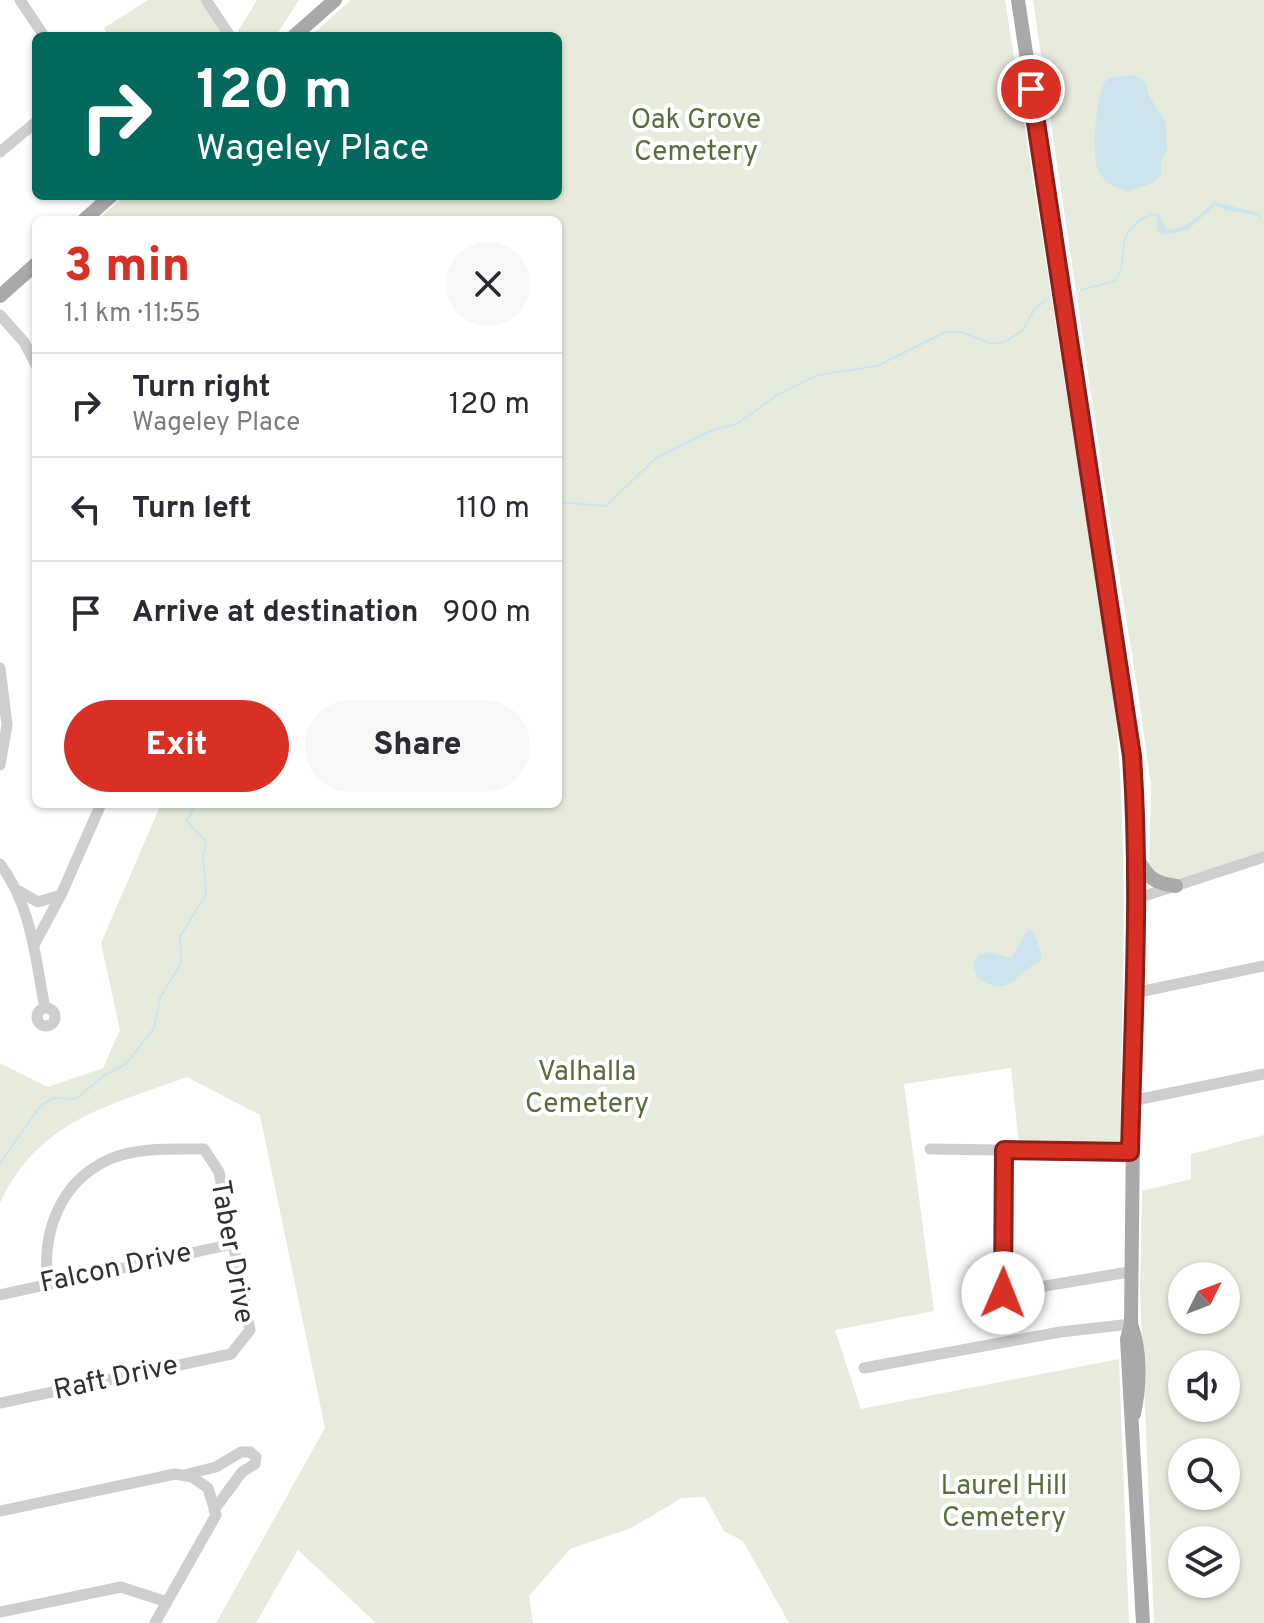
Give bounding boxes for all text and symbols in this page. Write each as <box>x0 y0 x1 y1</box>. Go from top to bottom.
pin <box>997 55 1065 123</box>
text: 120 m <box>196 58 353 128</box>
icon: right <box>64 64 168 168</box>
icon: arrive <box>1009 67 1053 111</box>
park label: Oak Grove Cemetery <box>631 103 761 171</box>
text: Wageley Place <box>196 127 429 173</box>
text: 3 min <box>64 238 190 298</box>
button: close <box>446 242 530 326</box>
text: 1.1 km · 11:55 <box>64 298 201 331</box>
text: Turn right <box>132 370 270 407</box>
icon: right <box>64 383 108 427</box>
text: 120 m <box>449 387 530 424</box>
text: Wageley Place <box>132 407 300 440</box>
icon: left <box>64 487 108 531</box>
text: Turn left <box>132 491 252 528</box>
text: 110 m <box>456 491 530 528</box>
icon: arrive <box>64 591 108 635</box>
text: Arrive at destination <box>132 595 418 632</box>
text: 900 m <box>442 595 531 632</box>
button: Exit <box>64 700 289 792</box>
button: Share <box>305 700 530 792</box>
park label: Valhalla Cemetery <box>525 1055 649 1123</box>
street label: Taber Drive <box>201 1178 261 1326</box>
street label: Falcon Drive <box>37 1235 195 1303</box>
position arrow <box>961 1251 1045 1335</box>
north arrow <box>1168 1262 1240 1334</box>
map controls <box>1168 1262 1240 1598</box>
street label: Raft Drive <box>51 1348 181 1410</box>
button: sound <box>1168 1350 1240 1422</box>
button: search <box>1168 1438 1240 1510</box>
park label: Laurel Hill Cemetery <box>941 1469 1067 1537</box>
button: layers <box>1168 1526 1240 1598</box>

